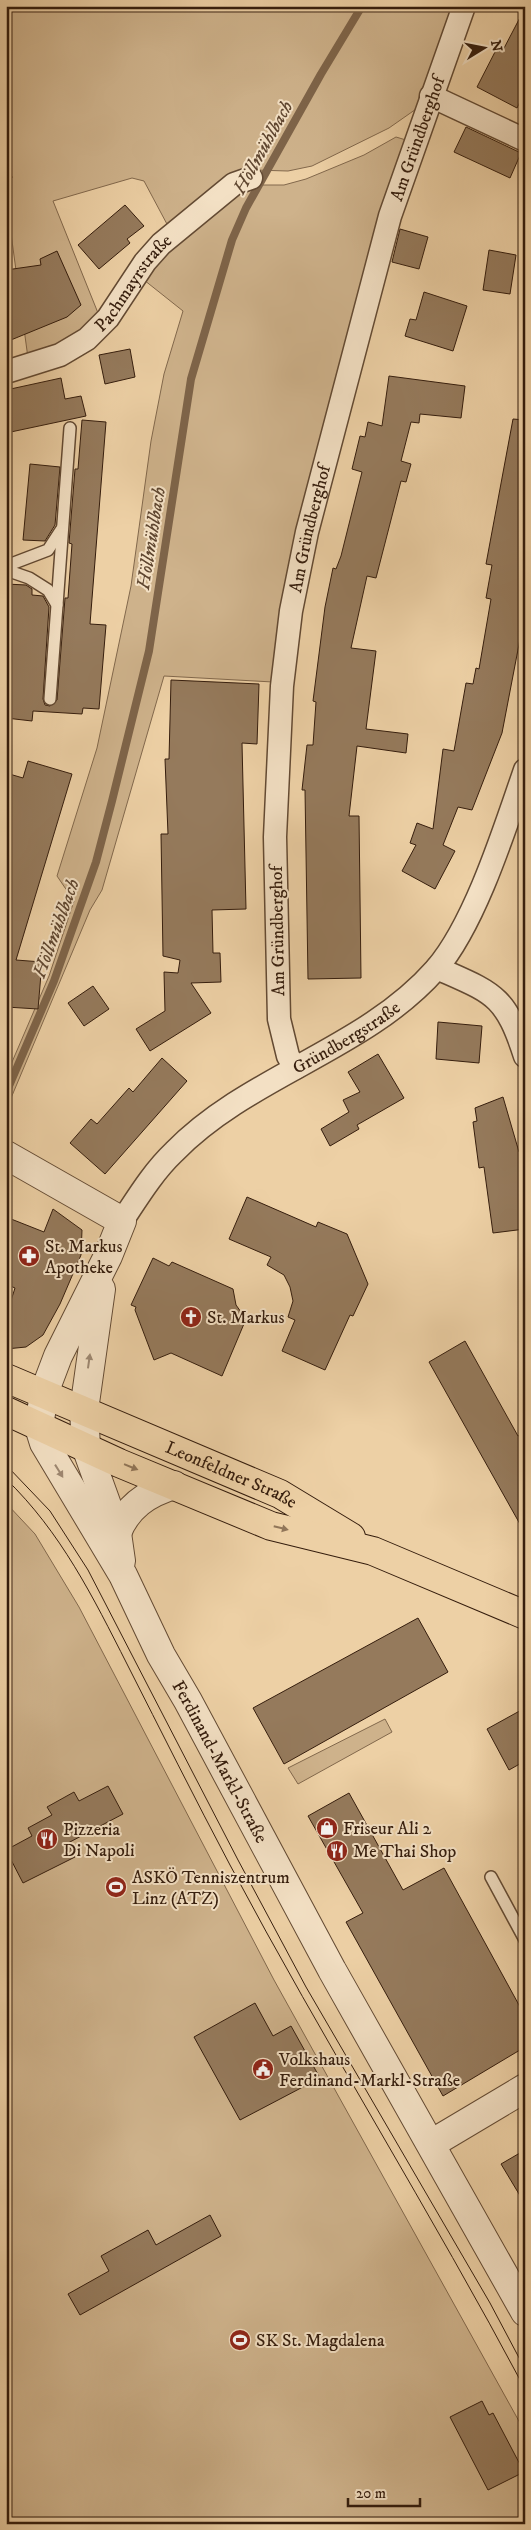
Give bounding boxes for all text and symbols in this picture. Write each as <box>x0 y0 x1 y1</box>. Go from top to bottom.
north arrow <box>458 22 508 72</box>
text: N <box>486 39 506 54</box>
street label: Am Gründberghof <box>386 71 451 204</box>
water label: Höllmühlbach <box>228 97 299 199</box>
street label: Pachmayrstraße <box>90 230 176 337</box>
street label: Am Gründberghof <box>285 460 337 595</box>
water label: Höllmühlbach <box>132 485 171 592</box>
street label: Am Gründberghof <box>266 862 290 996</box>
water label: Höllmühlbach <box>28 876 85 982</box>
street label: Gründbergstraße <box>289 997 405 1079</box>
place label: St. Markus Apotheke <box>45 1236 123 1279</box>
pharmacy icon: St. Markus Apotheke <box>17 1244 41 1268</box>
church icon: St. Markus <box>179 1305 203 1329</box>
place label: St. Markus <box>207 1307 285 1329</box>
one-way arrow <box>86 1353 94 1369</box>
street label: Leonfeldner Straße <box>162 1437 301 1514</box>
one-way arrow <box>54 1464 63 1478</box>
one-way arrow <box>124 1464 138 1472</box>
one-way arrow <box>274 1524 289 1532</box>
street label: Ferdinand-Markl-Straße <box>166 1677 272 1847</box>
shop icon: Friseur Ali 2 <box>315 1816 339 1840</box>
place label: Friseur Ali 2 <box>343 1818 432 1840</box>
place label: Pizzeria Di Napoli <box>63 1819 135 1862</box>
restaurant icon: Pizzeria Di Napoli <box>35 1827 59 1851</box>
restaurant icon: Me Thai Shop <box>325 1839 349 1863</box>
place label: Me Thai Shop <box>353 1841 456 1863</box>
place label: ASKÖ Tenniszentrum Linz (ATZ) <box>132 1867 290 1910</box>
sports icon: ASKÖ Tenniszentrum Linz (ATZ) <box>104 1875 128 1899</box>
place label: Volkshaus Ferdinand-Markl-Straße <box>278 2049 460 2092</box>
public building icon: Volkshaus Ferdinand-Markl-Straße <box>251 2057 275 2081</box>
sports icon: SK St. Magdalena <box>228 2328 252 2352</box>
place label: SK St. Magdalena <box>256 2330 385 2352</box>
scale bar <box>348 2475 421 2507</box>
text: 20 m <box>356 2484 386 2503</box>

